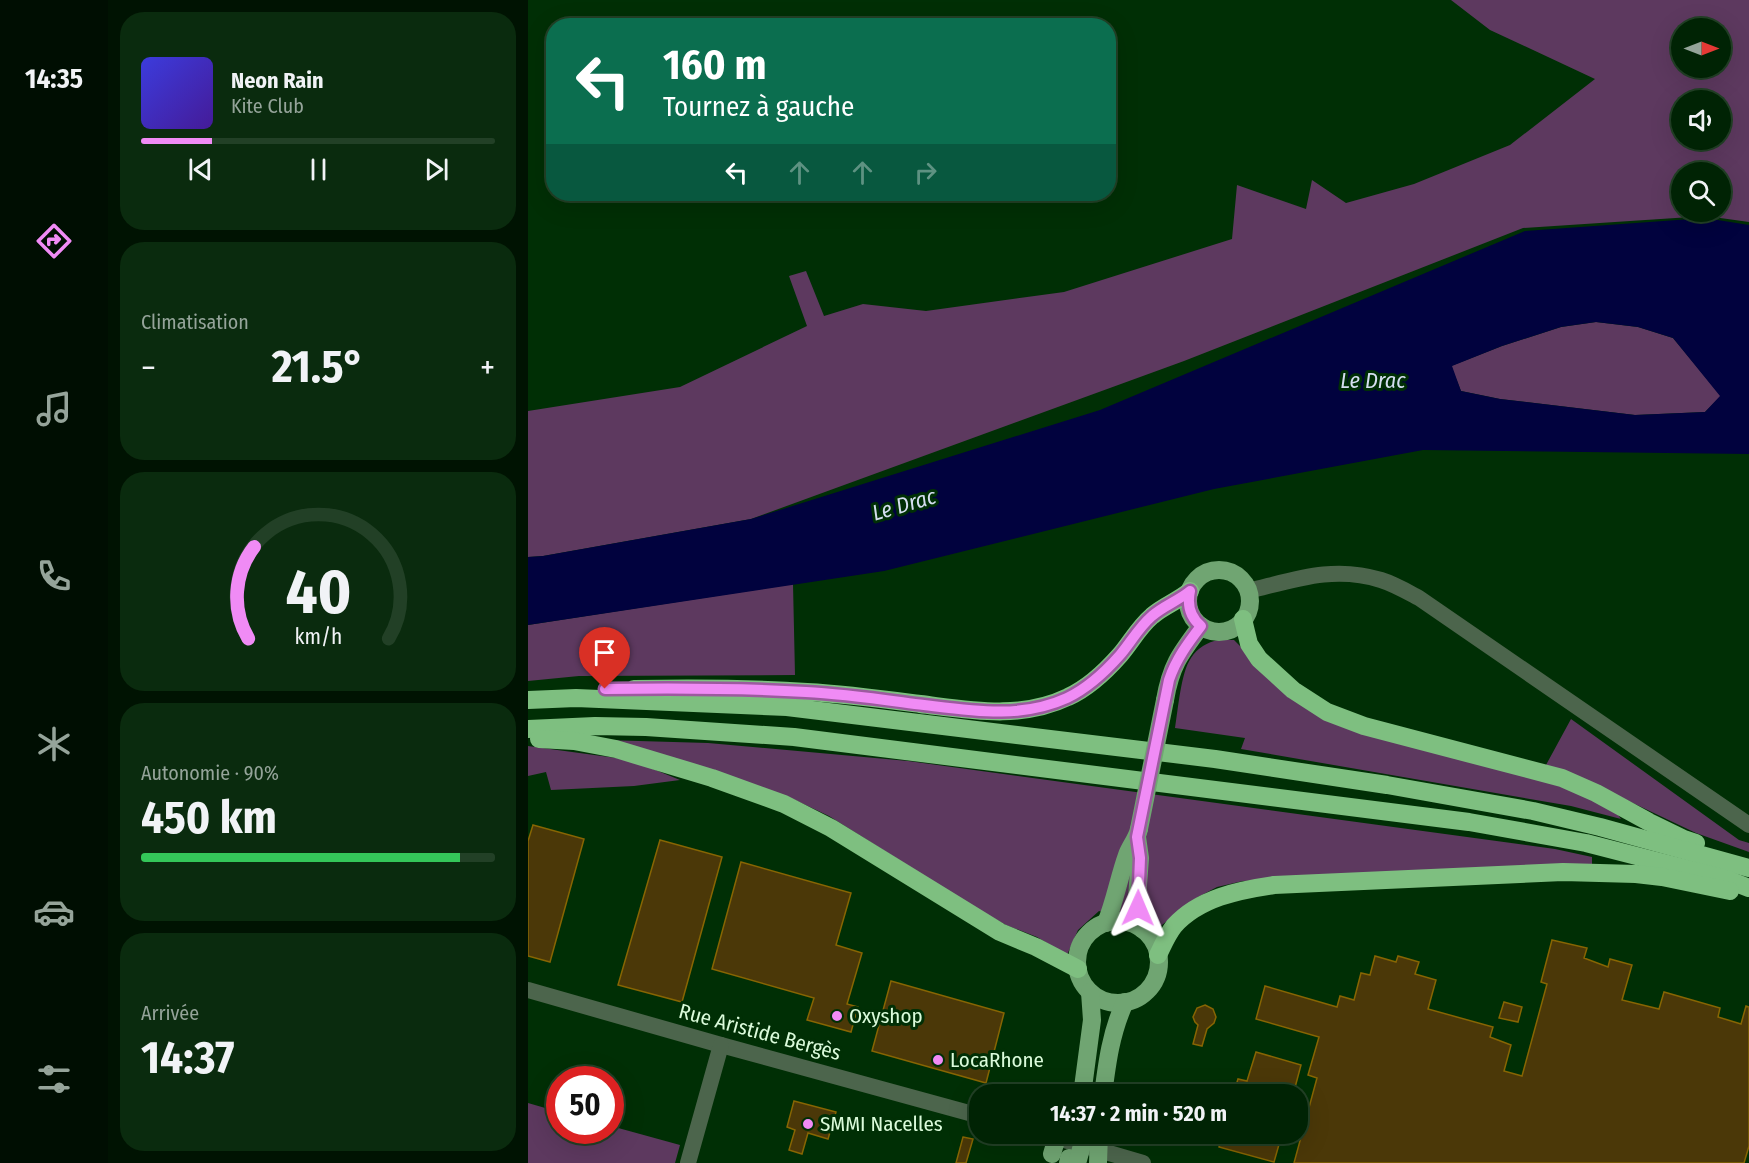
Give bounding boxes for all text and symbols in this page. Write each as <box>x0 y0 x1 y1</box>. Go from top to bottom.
north arrow <box>1671 18 1731 78</box>
map controls <box>1671 18 1731 222</box>
text: 160 m <box>663 40 766 90</box>
icon: left <box>564 42 642 120</box>
text: 14:35 <box>25 63 83 95</box>
text: Neon Rain <box>231 67 324 94</box>
button: sound <box>1671 90 1731 150</box>
text: Tournez à gauche <box>663 91 854 123</box>
text: Kite Club <box>231 94 304 118</box>
icon: previous <box>184 153 217 186</box>
icon: pause <box>302 153 335 186</box>
icon: next <box>420 153 453 186</box>
icon: left <box>720 156 753 189</box>
icon: ahead <box>783 156 816 189</box>
icon: ahead <box>846 156 879 189</box>
icon: right <box>909 156 942 189</box>
button: search <box>1671 162 1731 222</box>
icon: directions <box>33 220 75 262</box>
text: Climatisation <box>141 310 249 334</box>
text: 21.5° <box>272 340 364 394</box>
text: − <box>141 348 156 388</box>
text: + <box>480 348 495 388</box>
water label: Le Drac <box>1340 367 1406 394</box>
icon: music <box>33 388 75 430</box>
water label: Le Drac <box>869 482 940 526</box>
icon: phone <box>33 555 75 597</box>
text: 40 <box>285 555 351 630</box>
text: km/h <box>294 624 342 650</box>
pin <box>579 627 630 689</box>
icon: arrive <box>588 636 621 669</box>
icon: climate <box>33 723 75 765</box>
text: Autonomie · 90% <box>141 761 279 785</box>
text: 450 km <box>141 791 277 845</box>
position arrow <box>1106 876 1170 940</box>
icon: car <box>33 891 75 933</box>
street label: Rue Aristide Bergès <box>676 998 844 1066</box>
text: Arrivée <box>141 1001 199 1025</box>
place label: Oxyshop <box>849 1003 923 1029</box>
marker: Oxyshop <box>830 1009 844 1023</box>
text: 14:37 <box>141 1031 234 1085</box>
place label: LocaRhone <box>950 1047 1044 1073</box>
marker: LocaRhone <box>931 1053 945 1067</box>
icon: filters <box>33 1058 75 1100</box>
speed limit sign: 50 <box>546 1066 624 1144</box>
text: 14:37 · 2 min · 520 m <box>1050 1100 1227 1127</box>
place label: SMMI Nacelles <box>820 1111 943 1137</box>
marker: SMMI Nacelles <box>801 1117 815 1131</box>

